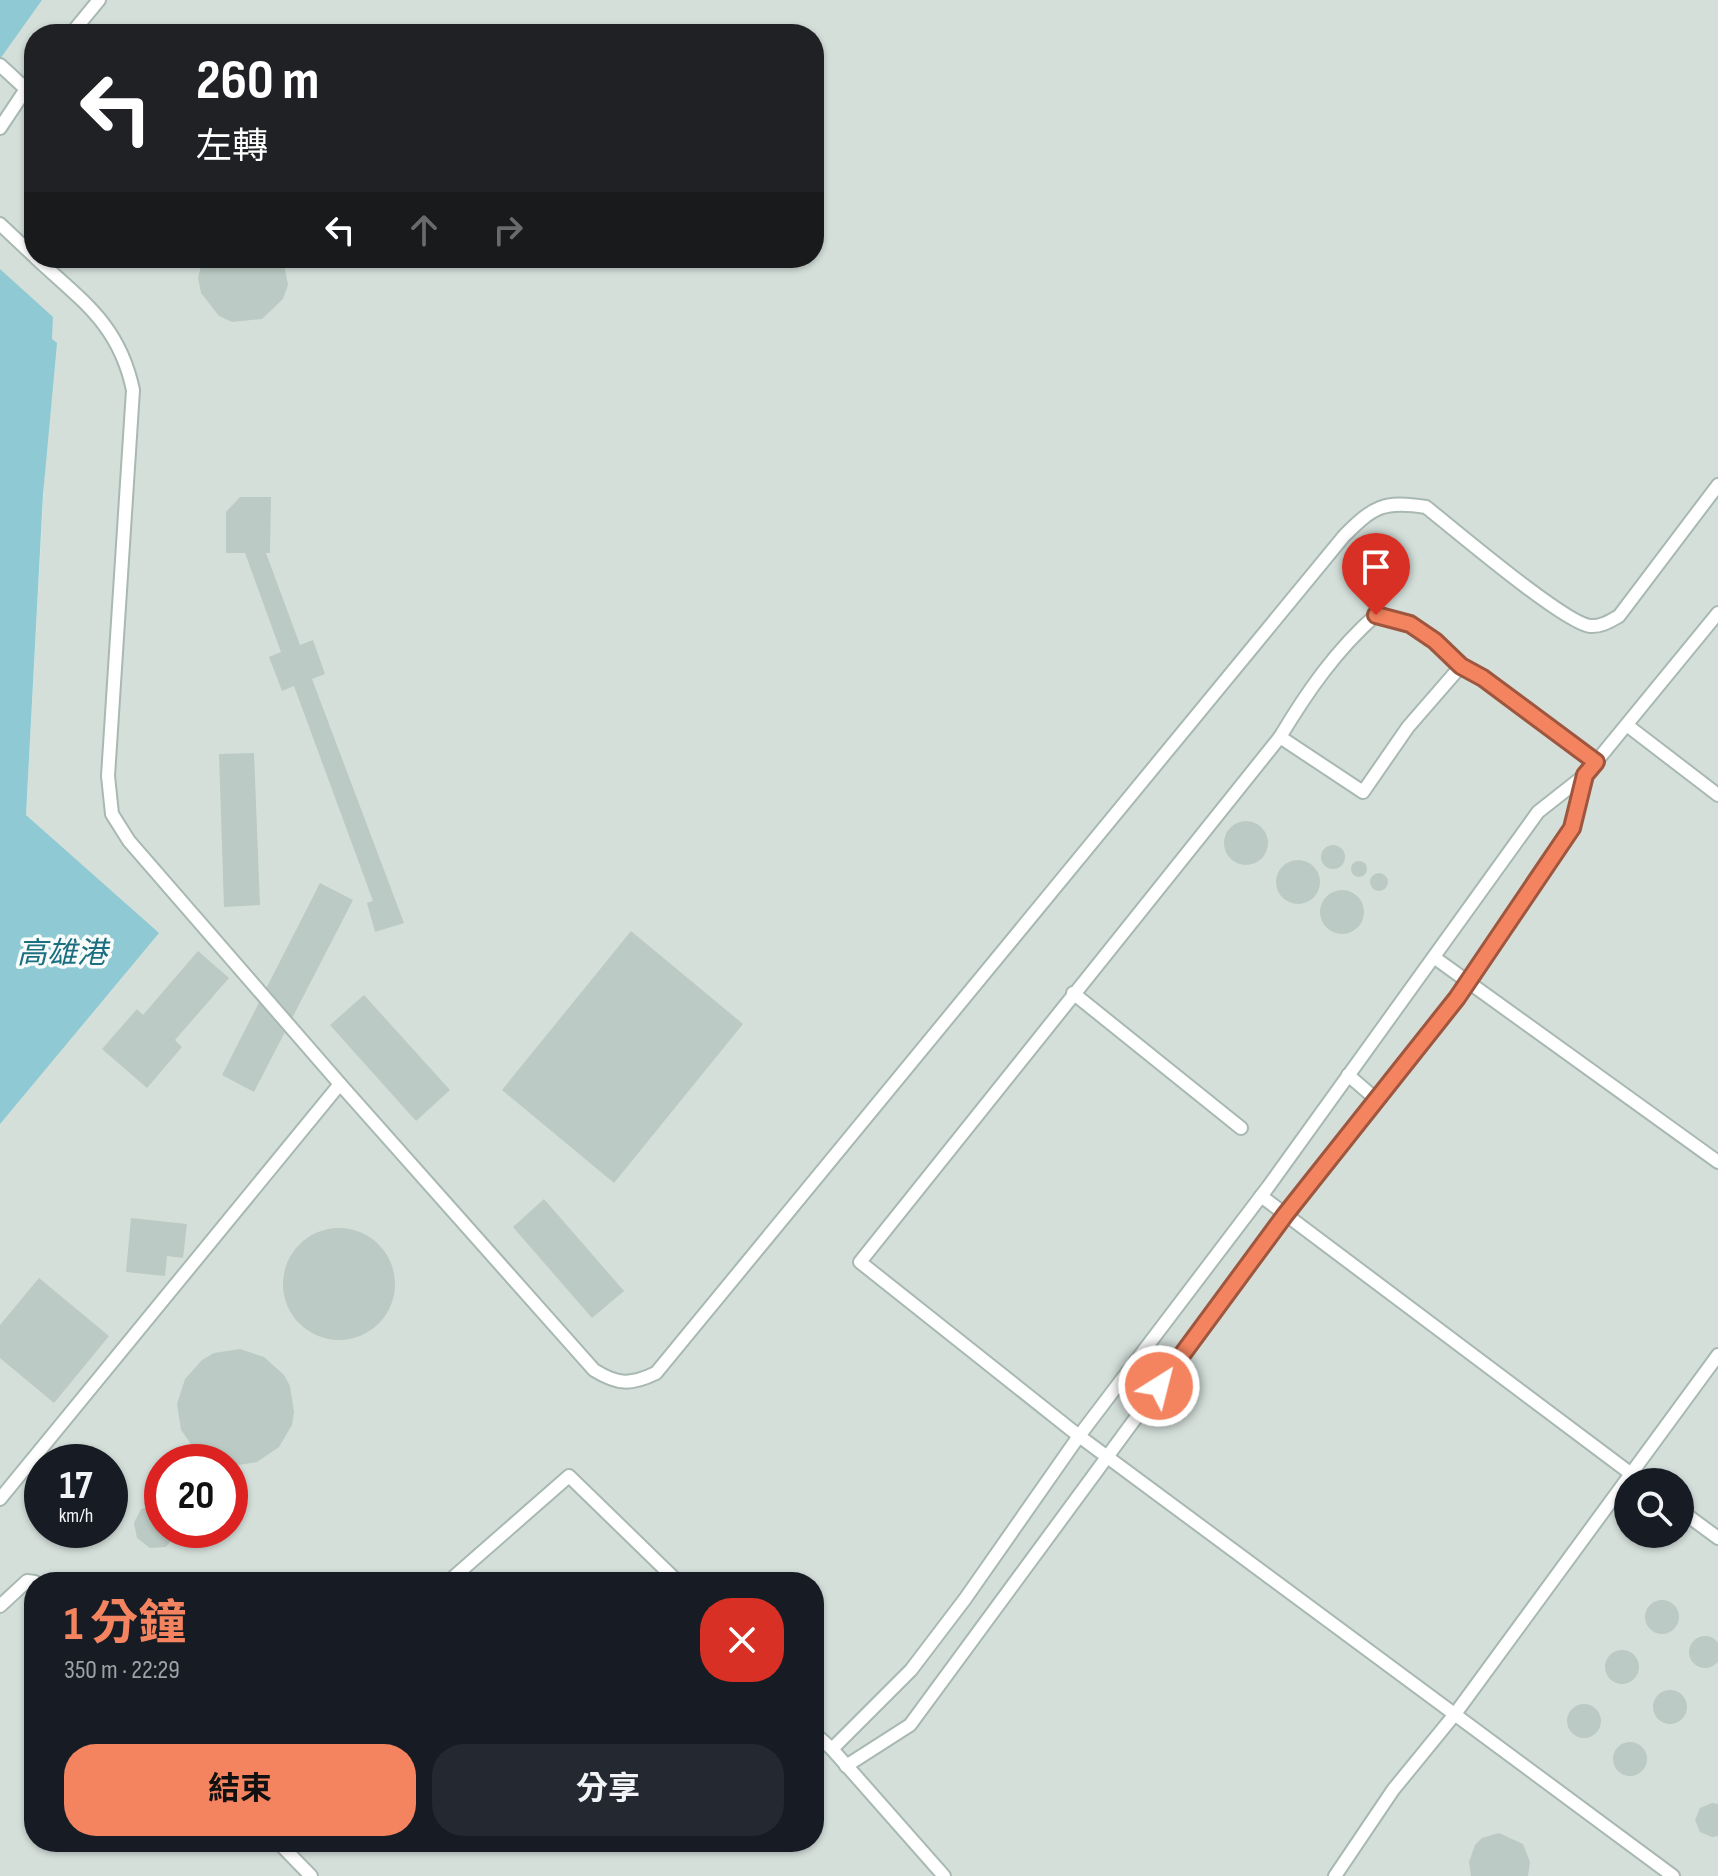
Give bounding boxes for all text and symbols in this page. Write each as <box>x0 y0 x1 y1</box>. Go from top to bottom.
text: 260 m <box>196 48 319 115</box>
icon: left <box>64 56 168 160</box>
text: 左轉 <box>196 126 268 169</box>
icon: left <box>318 208 362 252</box>
icon: ahead <box>402 208 446 252</box>
icon: right <box>486 208 530 252</box>
pin <box>1342 533 1410 615</box>
icon: arrive <box>1354 545 1398 589</box>
water label: 高雄港 <box>17 936 111 972</box>
position arrow <box>1117 1344 1201 1428</box>
speed limit sign: 20 <box>144 1444 248 1548</box>
text: 17 <box>60 1462 92 1510</box>
map controls <box>1614 1468 1694 1548</box>
button: search <box>1614 1468 1694 1548</box>
text: km/h <box>59 1504 93 1528</box>
text: 1 分鐘 <box>64 1596 186 1653</box>
button: close <box>700 1598 784 1682</box>
text: 350 m · 22:29 <box>64 1655 180 1686</box>
button: 結束 <box>64 1744 416 1836</box>
button: 分享 <box>432 1744 784 1836</box>

